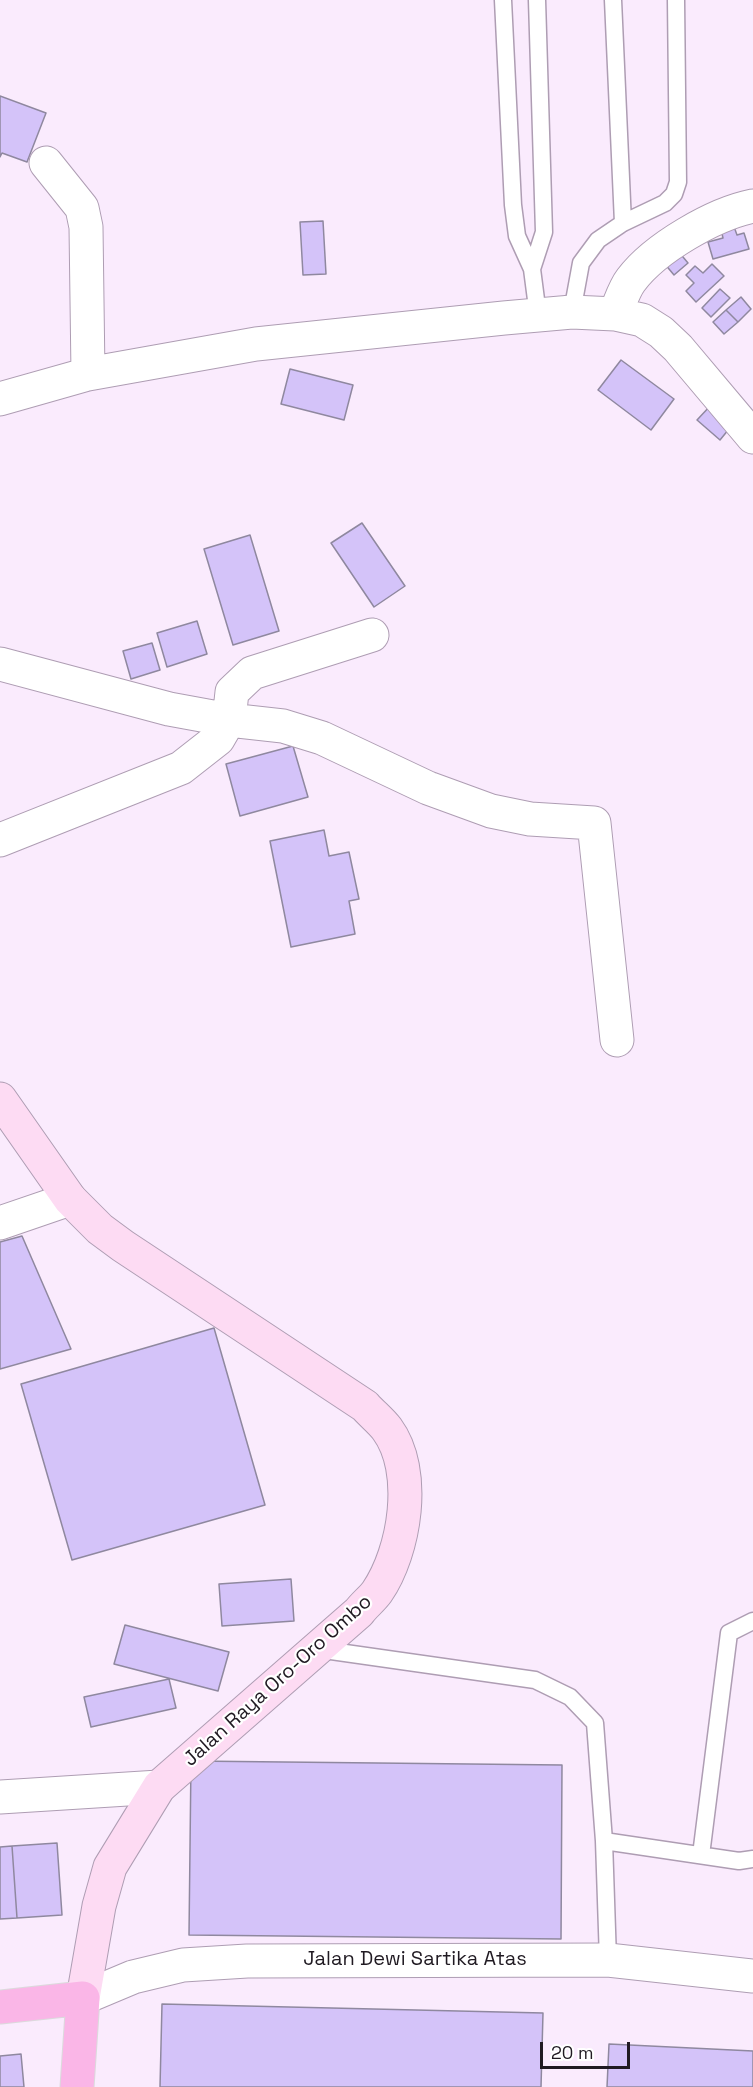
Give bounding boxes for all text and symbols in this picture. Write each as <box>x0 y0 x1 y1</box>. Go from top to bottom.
street label: Jalan Raya Oro-Oro Ombo <box>179 1590 377 1772</box>
street label: Jalan Dewi Sartika Atas <box>303 1948 527 1972</box>
scale bar <box>543 2030 633 2068</box>
text: 20 m <box>551 2041 594 2064</box>

